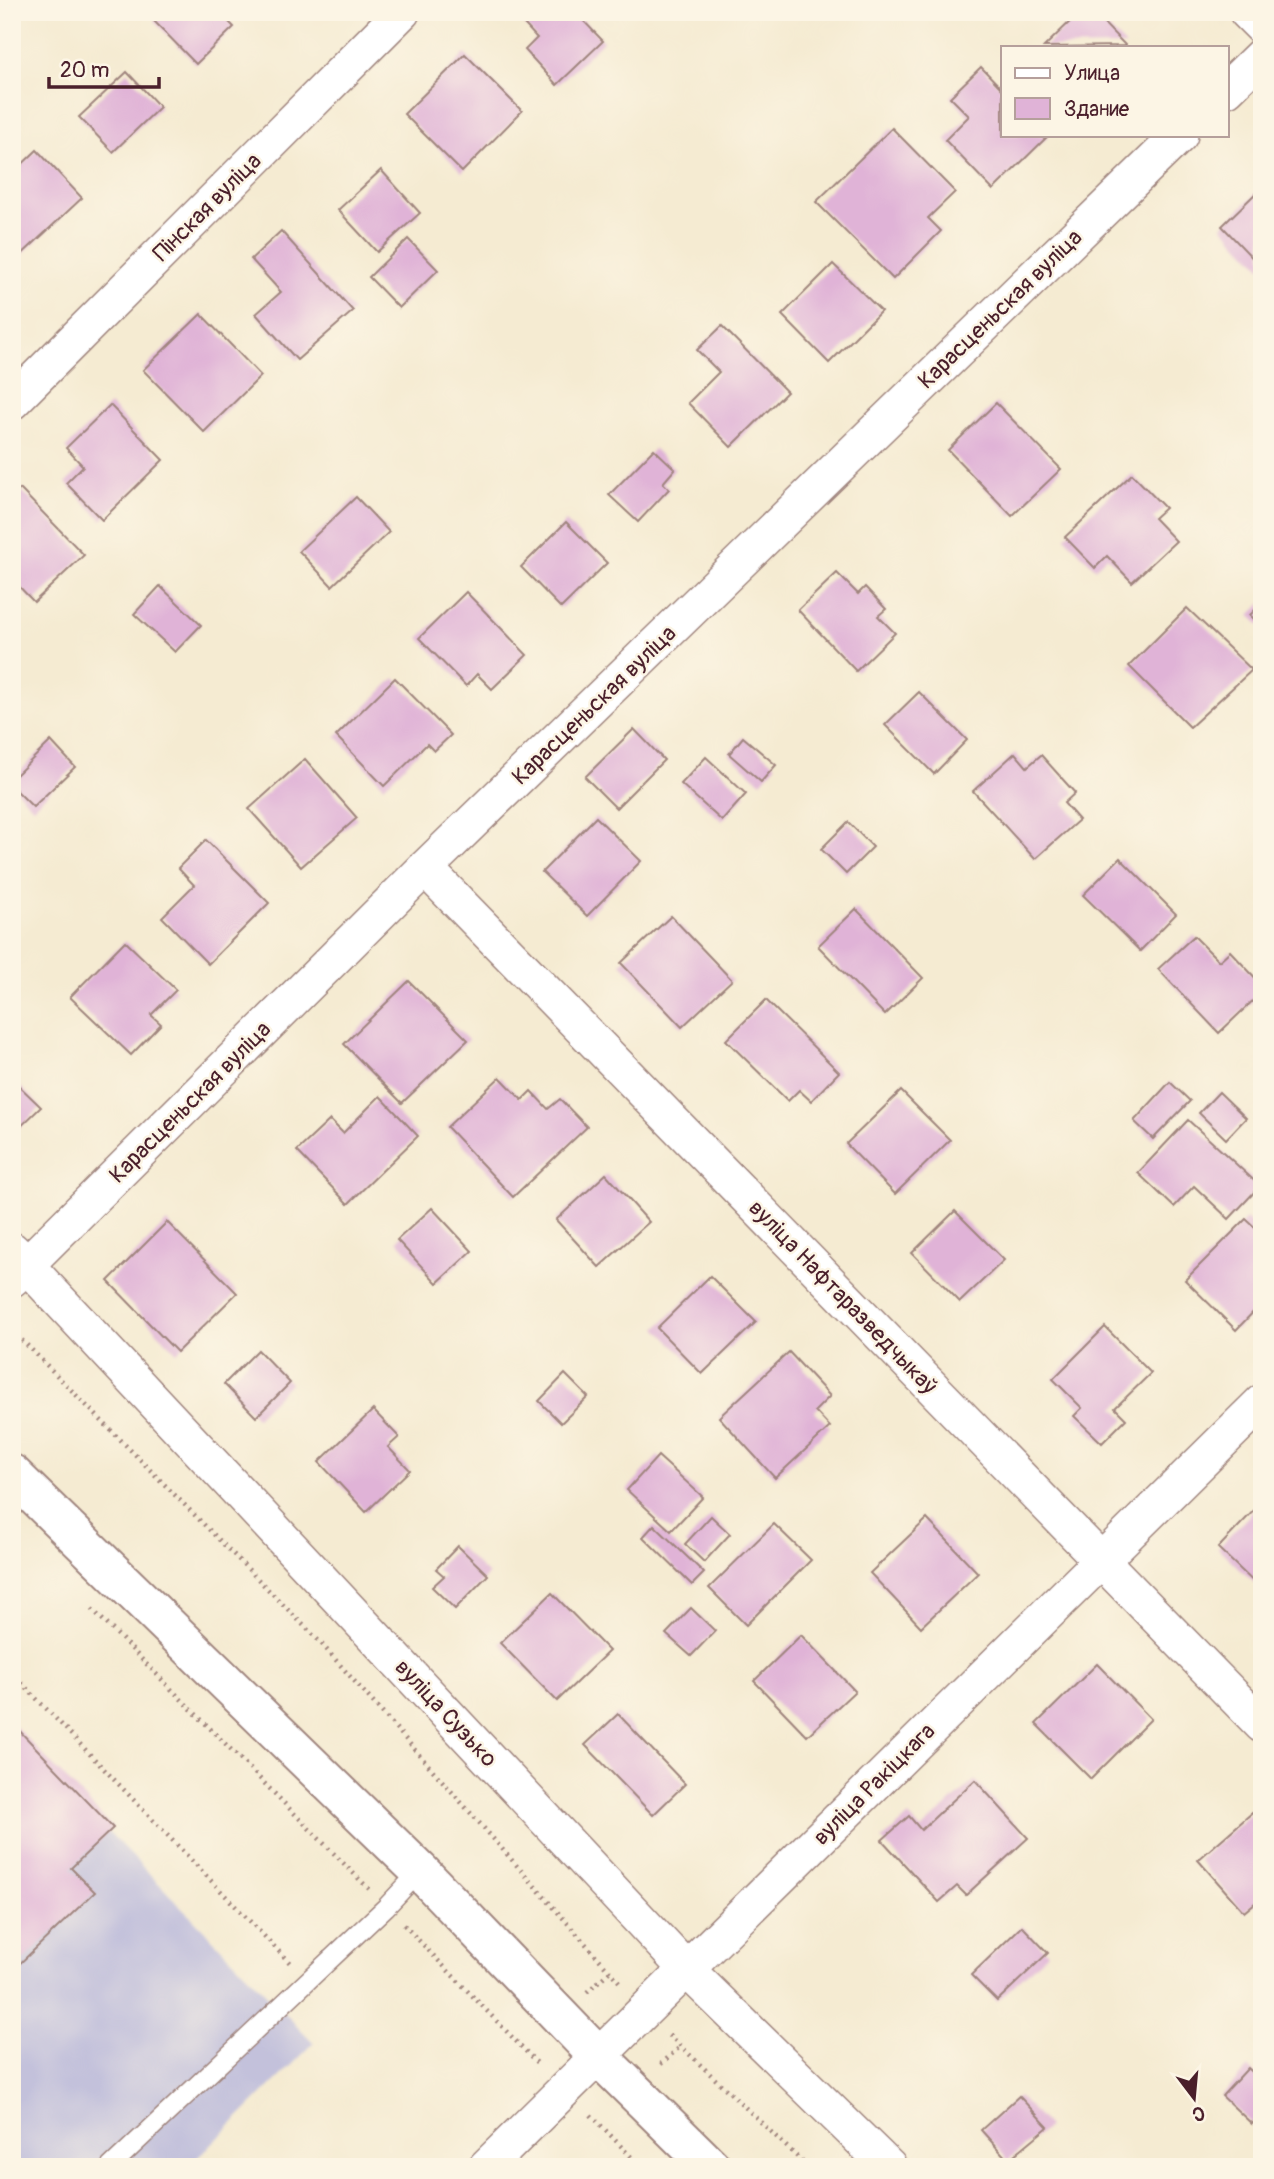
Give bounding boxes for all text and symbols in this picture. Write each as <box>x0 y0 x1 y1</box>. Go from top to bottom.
scale bar <box>49 46 159 90</box>
legend <box>1001 46 1228 136</box>
text: 20 m <box>60 57 109 84</box>
text: Улица <box>1064 60 1120 87</box>
text: Здание <box>1064 96 1130 123</box>
street label: Пінская вуліца <box>147 147 267 267</box>
street label: Карасценьская вуліца <box>912 223 1088 395</box>
street label: Карасценьская вуліца <box>506 619 682 791</box>
street label: Карасценьская вуліца <box>103 1015 277 1189</box>
street label: вуліца Нафтаразведчыкаў <box>743 1194 943 1400</box>
street label: вуліца Сузько <box>389 1653 503 1773</box>
street label: вуліца Ракіцкага <box>807 1717 941 1851</box>
north arrow <box>1158 2064 1228 2134</box>
text: С <box>1189 2100 1207 2127</box>

